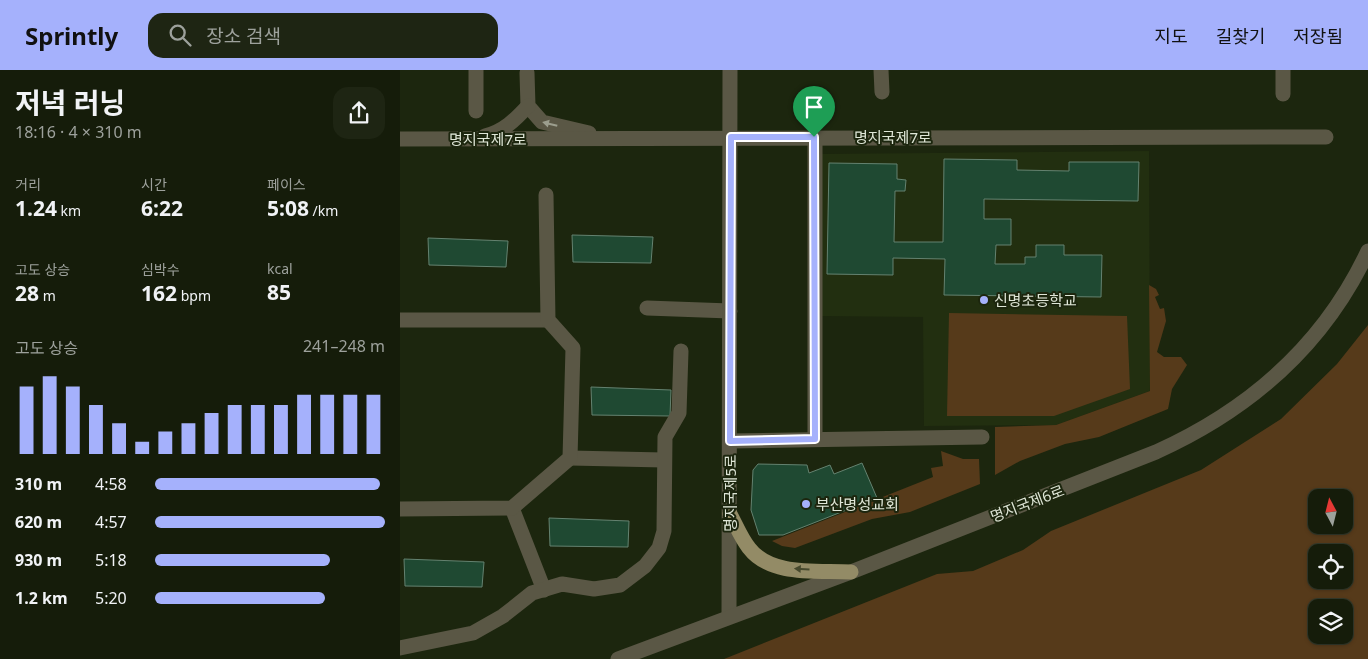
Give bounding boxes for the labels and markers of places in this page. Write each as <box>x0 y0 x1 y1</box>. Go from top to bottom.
pin <box>793 86 835 137</box>
place label: 신명초등학교 <box>994 290 1077 310</box>
marker: 신명초등학교 <box>978 294 990 306</box>
place label: 부산명성교회 <box>816 494 899 514</box>
marker: 부산명성교회 <box>800 498 812 510</box>

